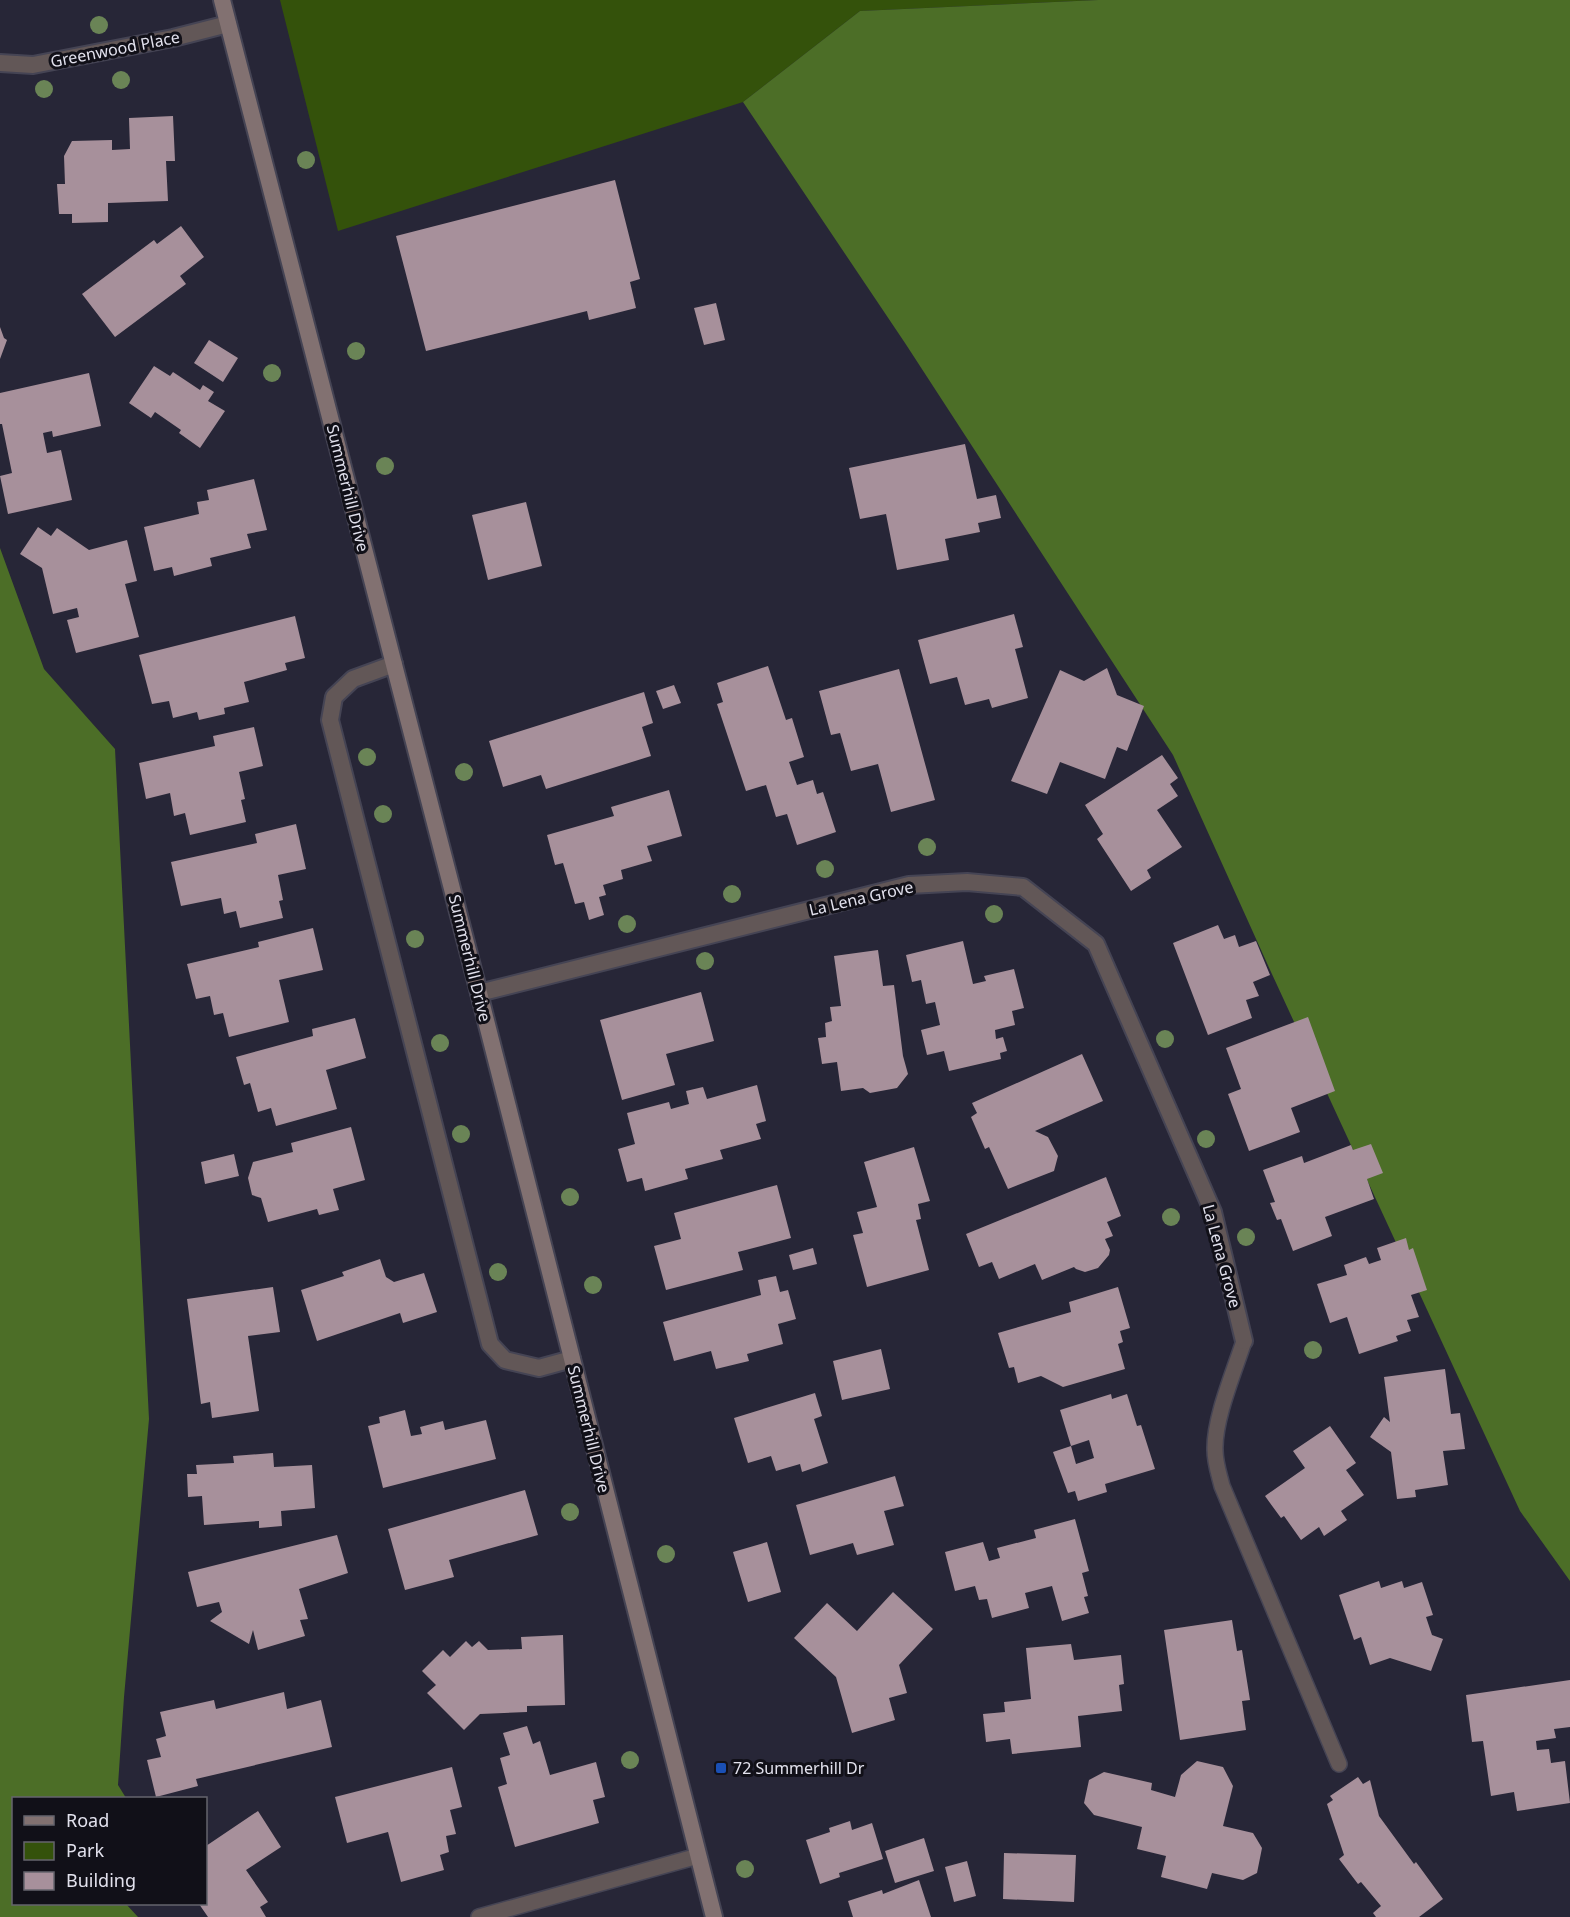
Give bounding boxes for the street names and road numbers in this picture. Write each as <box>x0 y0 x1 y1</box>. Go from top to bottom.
street label: Greenwood Place <box>48 26 182 72</box>
street label: Summerhill Drive <box>322 422 374 554</box>
street label: La Lena Grove <box>807 875 915 921</box>
street label: Summerhill Drive <box>444 892 496 1024</box>
street label: La Lena Grove <box>1198 1202 1246 1310</box>
street label: Summerhill Drive <box>563 1363 615 1495</box>

